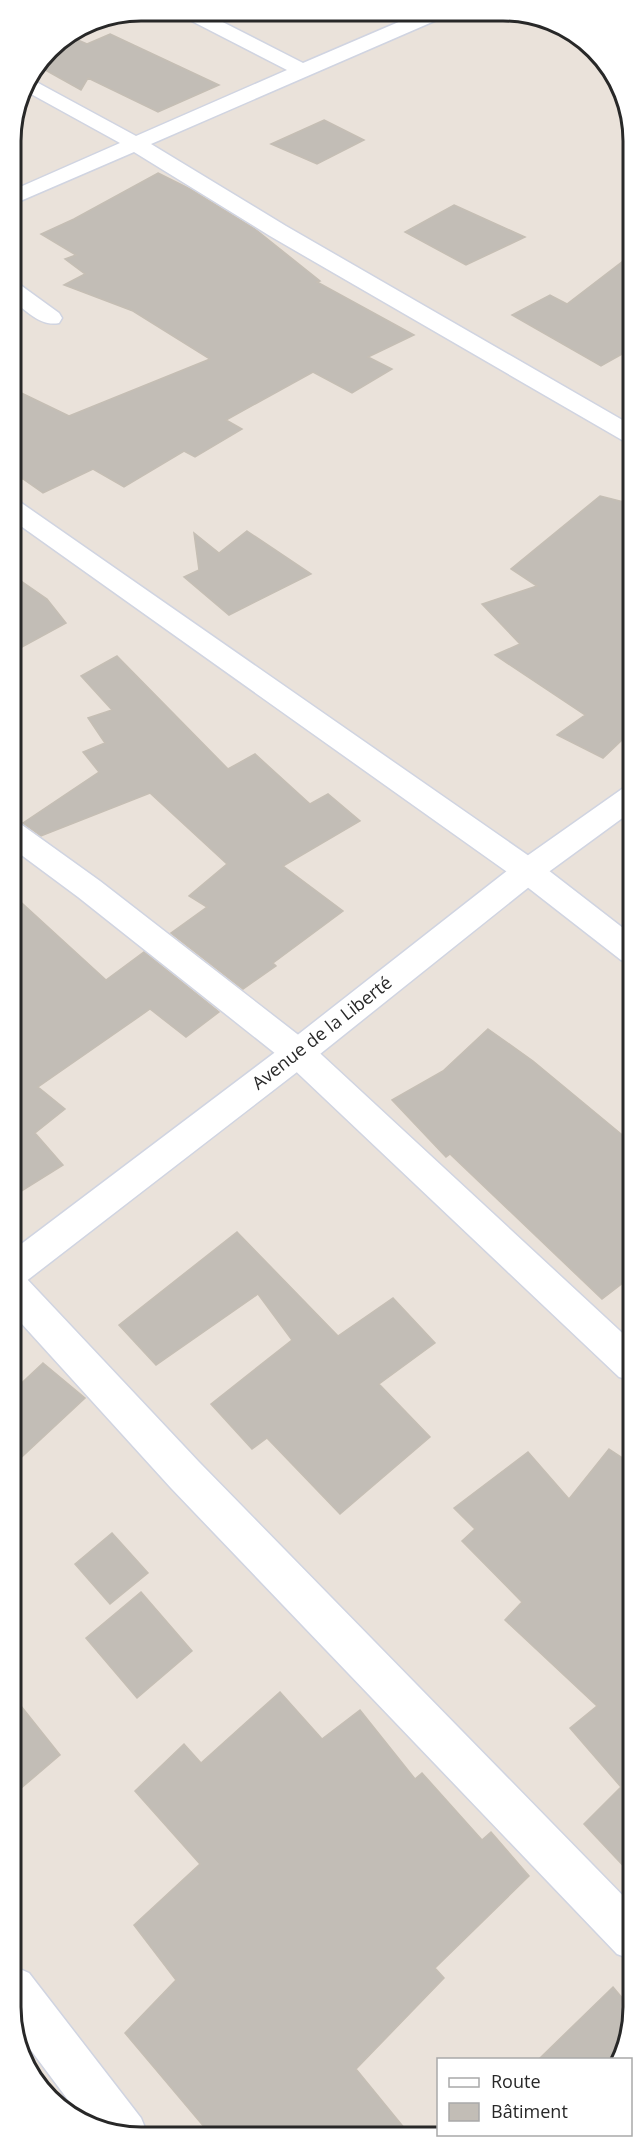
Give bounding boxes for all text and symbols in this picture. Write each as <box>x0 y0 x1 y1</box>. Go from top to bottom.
street label: Avenue de la Liberté <box>246 970 396 1094</box>
legend <box>437 2058 632 2136</box>
text: Route <box>491 2069 541 2093</box>
text: Bâtiment <box>491 2099 568 2123</box>

